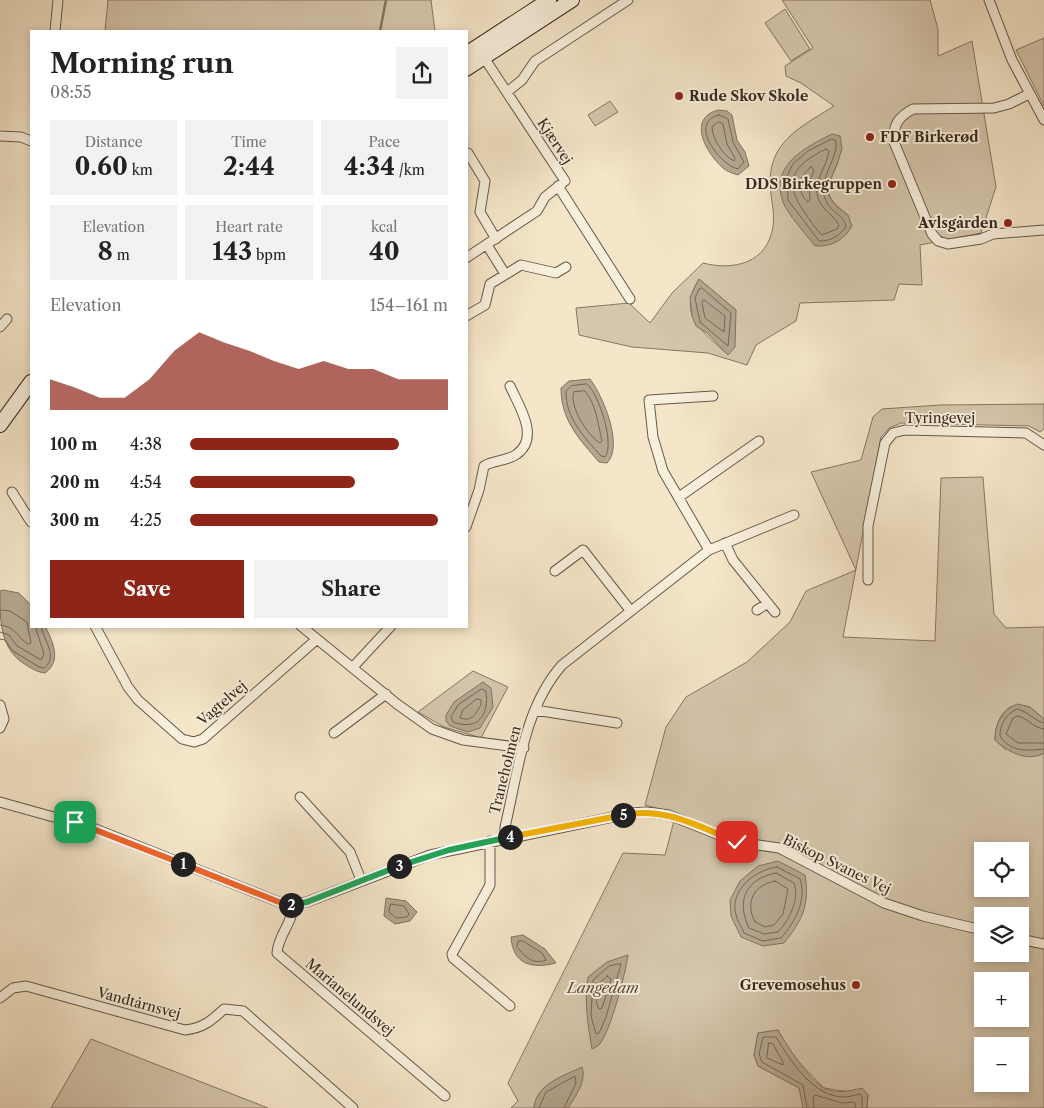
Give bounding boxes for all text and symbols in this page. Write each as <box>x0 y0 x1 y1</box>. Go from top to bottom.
text: Morning run <box>50 46 234 80</box>
button: share <box>396 47 448 99</box>
text: 08:55 <box>50 82 92 102</box>
place label: Rude Skov Skole <box>689 87 808 105</box>
marker: Rude Skov Skole <box>673 90 685 102</box>
street label: Kjærvej <box>533 115 577 168</box>
place label: FDF Birkerød <box>880 128 979 146</box>
marker: FDF Birkerød <box>864 131 876 143</box>
text: Distance <box>85 133 143 151</box>
text: Time <box>231 133 267 151</box>
text: Pace <box>369 133 400 151</box>
text: 0.60 <box>75 151 128 182</box>
text: 2:44 <box>223 151 275 182</box>
text: 4:34 <box>344 151 395 182</box>
text: km <box>128 161 153 179</box>
text: /km <box>395 161 425 179</box>
place label: DDS Birkegruppen <box>745 175 882 193</box>
marker: DDS Birkegruppen <box>886 178 898 190</box>
place label: Avlsgården <box>917 214 998 232</box>
marker: Avlsgården <box>1002 217 1014 229</box>
text: Elevation <box>82 218 145 236</box>
text: Heart rate <box>215 218 283 236</box>
text: kcal <box>371 218 398 236</box>
text: 8 <box>98 236 113 267</box>
text: 143 <box>212 236 252 267</box>
text: 40 <box>369 236 400 267</box>
text: m <box>113 246 130 264</box>
text: bpm <box>252 246 286 264</box>
text: Elevation <box>50 295 121 315</box>
text: 154–161 m <box>370 295 448 315</box>
street label: Tyringevej <box>905 409 975 427</box>
text: 100 m <box>50 434 97 454</box>
text: 4:38 <box>130 434 162 454</box>
text: 200 m <box>50 472 100 492</box>
text: 4:54 <box>130 472 162 492</box>
text: 300 m <box>50 510 99 530</box>
text: 4:25 <box>130 510 162 530</box>
button: Save <box>50 560 244 618</box>
button: Share <box>254 560 448 618</box>
street label: Vagtelvej <box>193 677 250 730</box>
street label: Traneholmen <box>485 724 525 816</box>
pin <box>54 801 96 843</box>
pin: 5 <box>610 802 636 828</box>
text: 5 <box>620 806 627 824</box>
icon: arrive <box>61 808 89 836</box>
pin <box>716 821 758 863</box>
pin: 4 <box>498 824 522 850</box>
text: 4 <box>506 828 515 846</box>
icon: check <box>723 828 751 856</box>
street label: Biskop Svanes Vej <box>780 830 894 898</box>
map controls <box>974 842 1029 1092</box>
button: locate <box>974 842 1029 897</box>
pin: 1 <box>170 852 196 876</box>
pin: 3 <box>386 854 412 878</box>
text: 1 <box>180 855 187 873</box>
text: 3 <box>396 857 403 875</box>
pin: 2 <box>278 892 304 918</box>
text: 2 <box>287 896 296 914</box>
button: layers <box>974 907 1029 962</box>
street label: Marianelundsvej <box>302 955 398 1039</box>
button: + <box>974 972 1029 1027</box>
place label: Grevemosehus <box>740 976 846 994</box>
water label: Langedam <box>566 978 639 997</box>
marker: Grevemosehus <box>850 979 862 991</box>
street label: Vandtårnsvej <box>94 983 183 1023</box>
button: − <box>974 1037 1029 1092</box>

